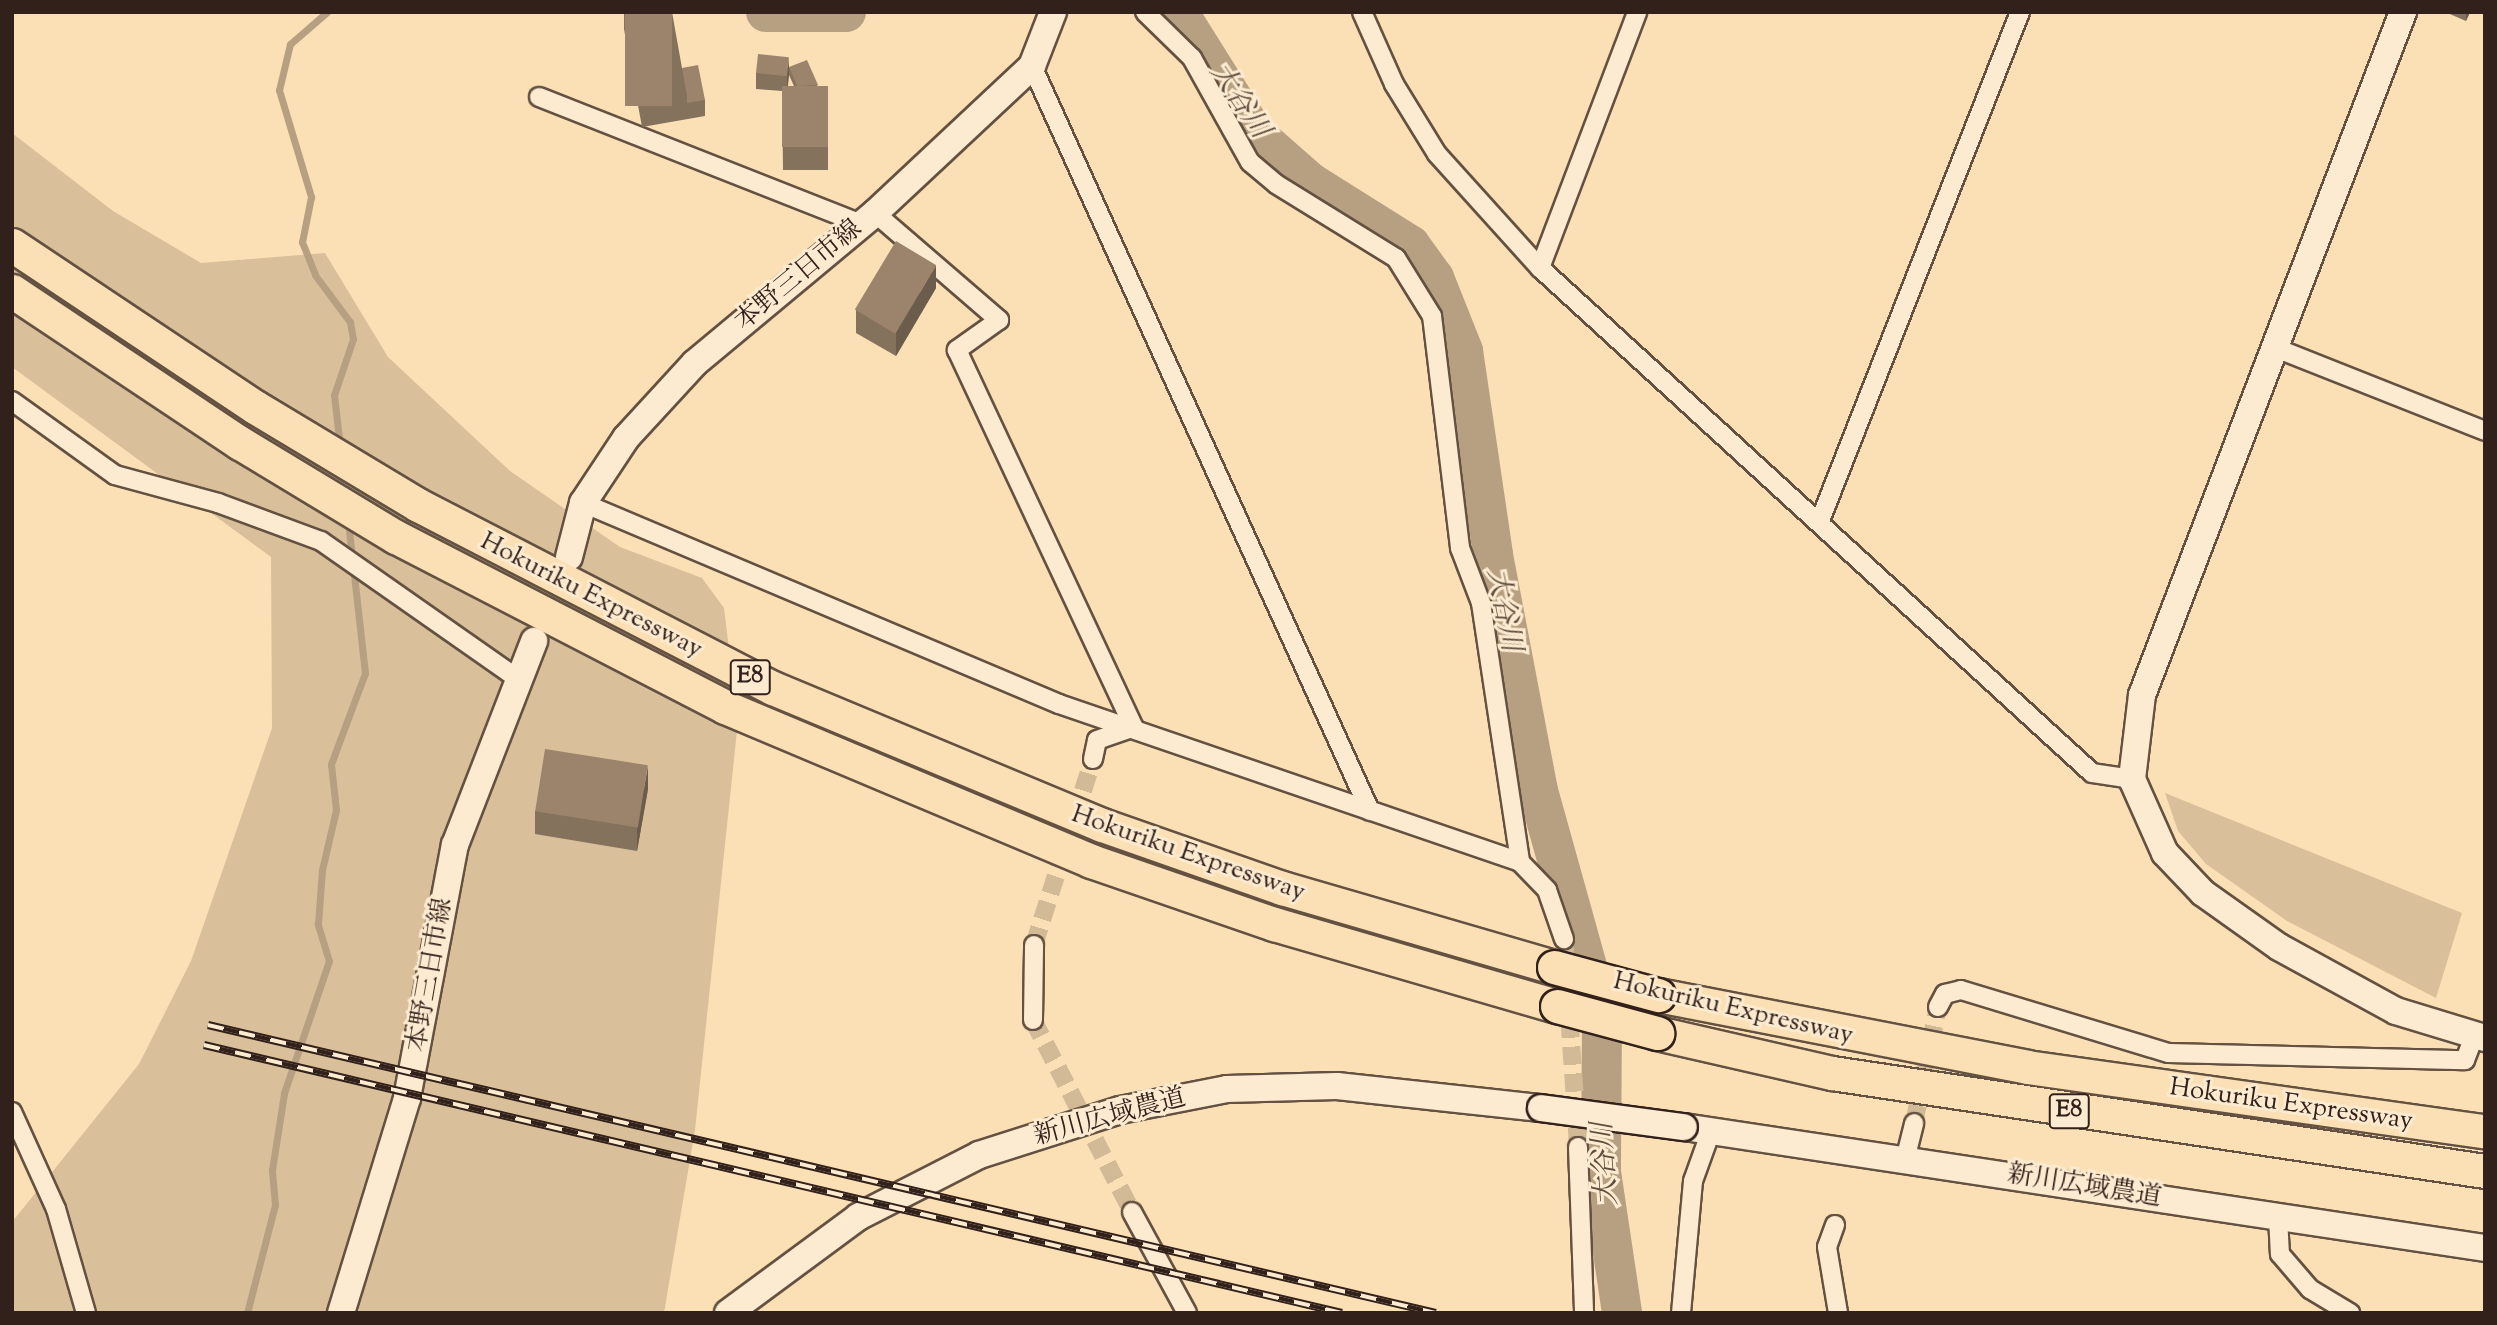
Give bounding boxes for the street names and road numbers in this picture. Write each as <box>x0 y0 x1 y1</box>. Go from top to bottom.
street label: 本野三日市線 <box>729 214 869 338</box>
street label: Hokuriku Expressway <box>475 526 707 666</box>
road number: E8 <box>729 656 771 698</box>
street label: Hokuriku Expressway <box>1067 799 1309 909</box>
street label: 本野三日市線 <box>402 895 460 1055</box>
street label: Hokuriku Expressway <box>1610 966 1856 1052</box>
street label: Hokuriku Expressway <box>2167 1072 2415 1138</box>
street label: 新川広域農道 <box>1031 1083 1189 1153</box>
road number: E8 <box>2048 1091 2090 1132</box>
street label: 新川広域農道 <box>2005 1159 2163 1215</box>

